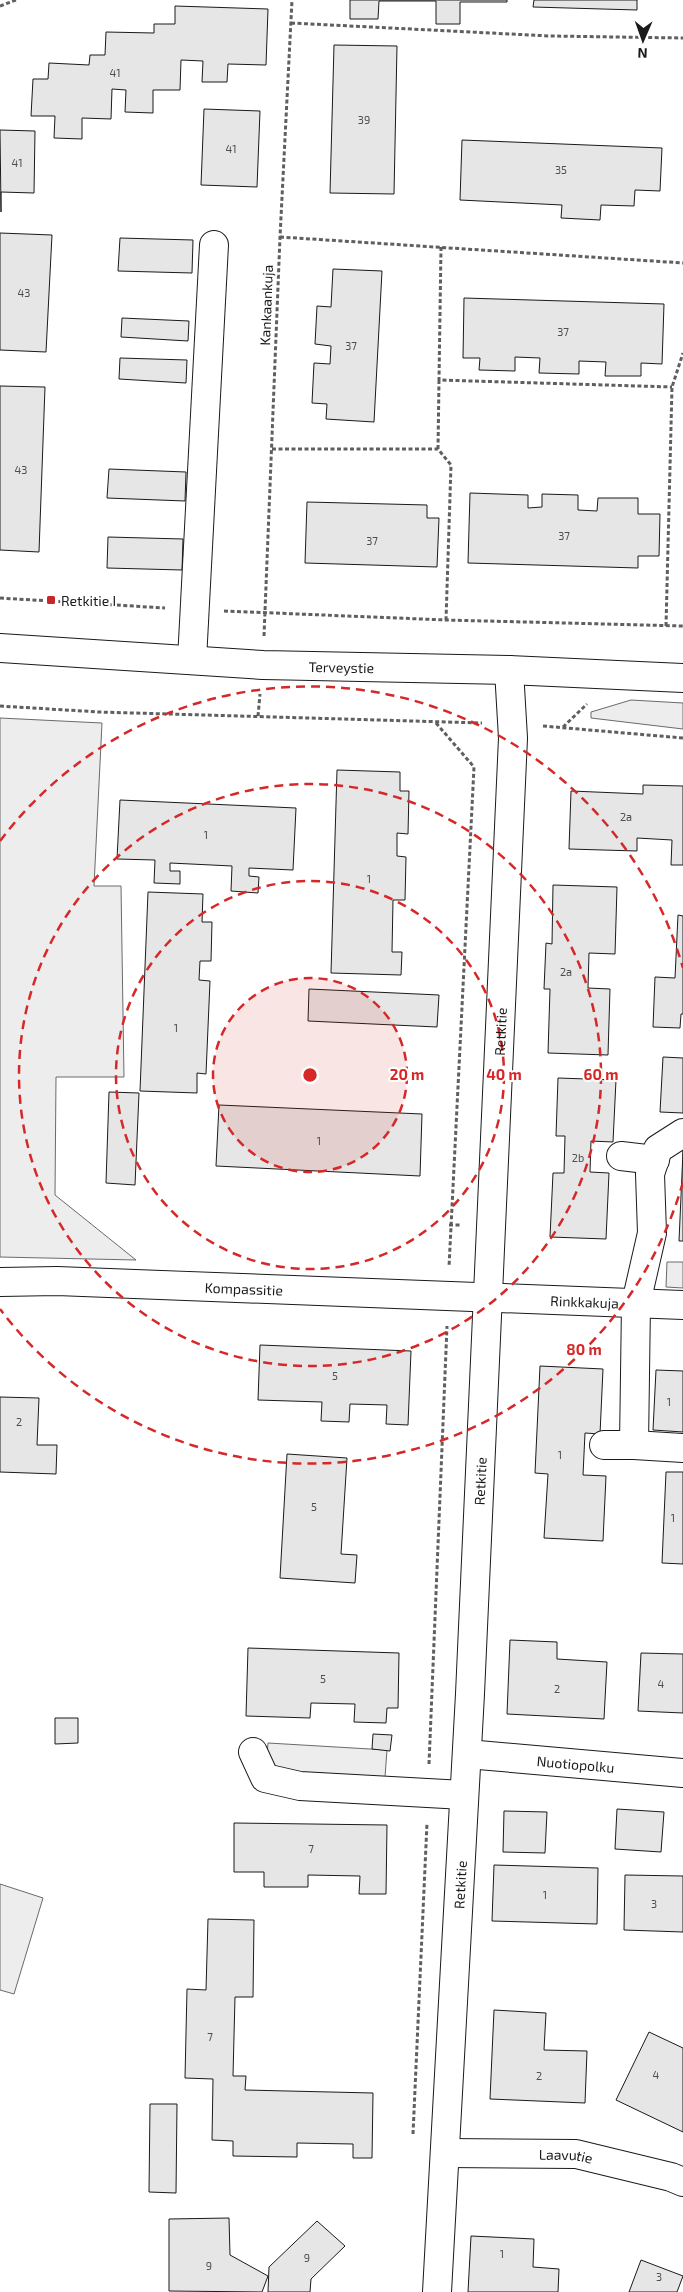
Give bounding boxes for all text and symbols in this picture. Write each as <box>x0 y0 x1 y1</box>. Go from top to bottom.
north arrow <box>618 15 668 65</box>
text: N <box>637 45 648 62</box>
house number: 41 <box>109 66 121 79</box>
house number: 39 <box>358 113 370 126</box>
house number: 41 <box>225 142 237 155</box>
house number: 41 <box>11 156 23 169</box>
house number: 35 <box>555 163 567 176</box>
street label: Kankaankuja <box>256 264 276 346</box>
house number: 43 <box>18 286 30 299</box>
house number: 37 <box>557 325 569 338</box>
house number: 37 <box>345 339 357 352</box>
house number: 43 <box>15 463 27 476</box>
house number: 37 <box>558 529 570 542</box>
house number: 37 <box>366 534 378 547</box>
place label: Retkitie I <box>61 592 116 609</box>
marker: Retkitie I <box>45 594 57 606</box>
street label: Terveystie <box>309 657 374 676</box>
house number: 2a <box>620 810 632 823</box>
house number: 1 <box>204 828 208 841</box>
house number: 1 <box>367 872 371 885</box>
house number: 2a <box>560 965 572 978</box>
street label: Retkitie <box>490 1007 509 1056</box>
house number: 1 <box>174 1021 178 1034</box>
text: 20 m <box>390 1065 424 1083</box>
text: 40 m <box>486 1065 522 1083</box>
text: 60 m <box>584 1065 618 1083</box>
centre of rings <box>301 1066 319 1084</box>
house number: 1 <box>317 1134 321 1147</box>
house number: 2b <box>572 1151 584 1164</box>
street label: Kompassitie <box>204 1278 283 1298</box>
street label: Rinkkakuja <box>550 1291 619 1311</box>
text: 80 m <box>566 1340 602 1358</box>
house number: 5 <box>332 1369 338 1382</box>
house number: 1 <box>667 1395 671 1408</box>
house number: 2 <box>16 1415 22 1428</box>
house number: 1 <box>558 1448 562 1461</box>
street label: Retkitie <box>470 1457 489 1506</box>
house number: 5 <box>311 1500 317 1513</box>
house number: 1 <box>671 1511 675 1524</box>
house number: 5 <box>320 1672 326 1685</box>
house number: 4 <box>658 1677 665 1690</box>
house number: 2 <box>554 1682 560 1695</box>
street label: Nuotiopolku <box>536 1752 615 1775</box>
house number: 7 <box>308 1842 314 1855</box>
street label: Retkitie <box>450 1860 469 1909</box>
house number: 1 <box>543 1888 547 1901</box>
house number: 3 <box>651 1897 657 1910</box>
house number: 7 <box>207 2030 213 2043</box>
house number: 4 <box>653 2068 660 2081</box>
house number: 2 <box>536 2069 542 2082</box>
street label: Laavutie <box>539 2145 595 2166</box>
house number: 1 <box>500 2247 504 2260</box>
house number: 9 <box>304 2251 310 2264</box>
house number: 9 <box>206 2259 212 2272</box>
house number: 3 <box>656 2270 662 2283</box>

